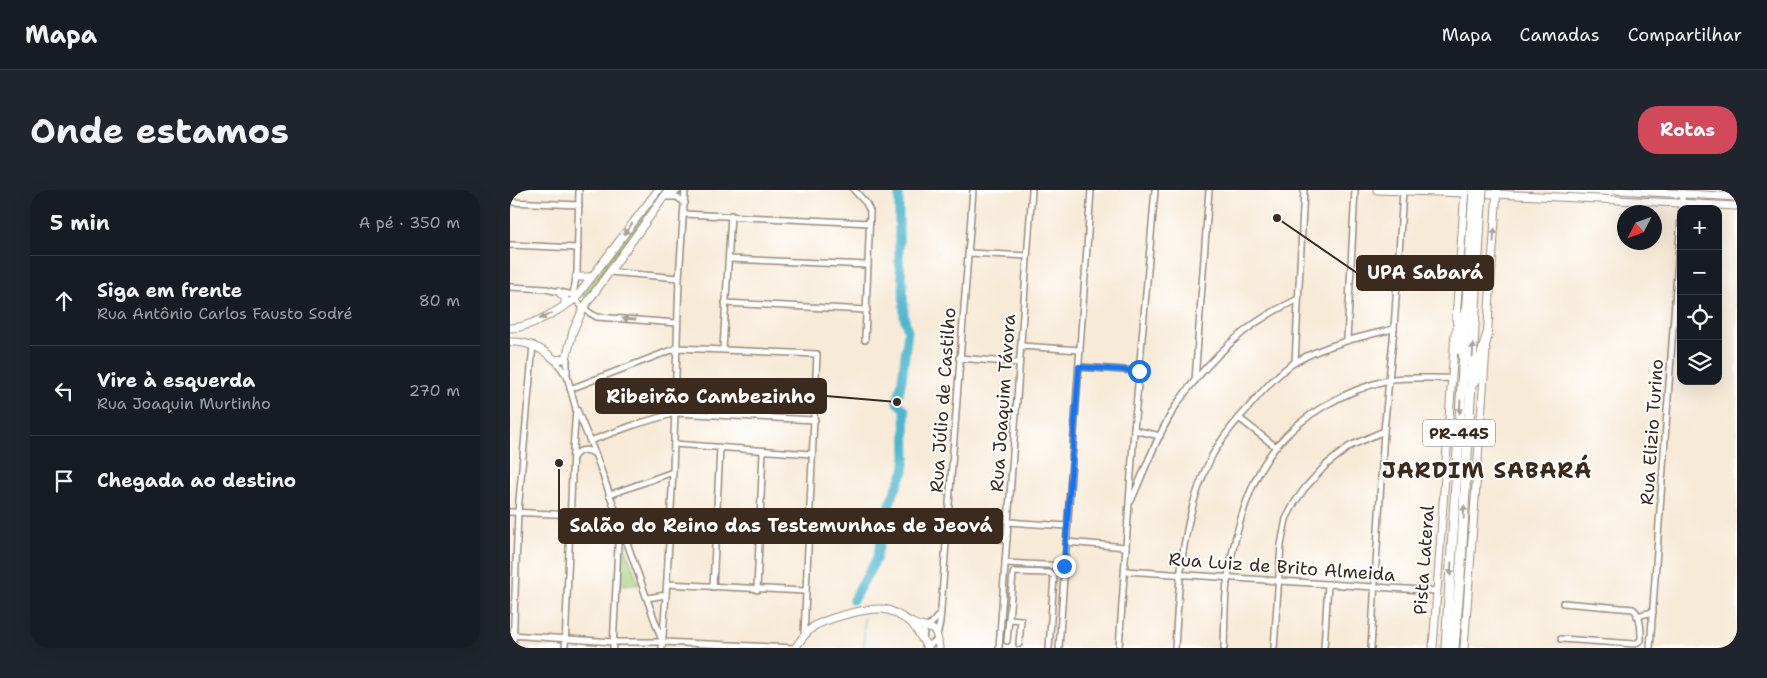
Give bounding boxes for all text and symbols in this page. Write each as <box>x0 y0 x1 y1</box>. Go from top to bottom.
text: Mapa <box>25 19 97 51</box>
text: Mapa <box>1442 23 1492 47</box>
text: Camadas <box>1520 23 1600 47</box>
text: Compartilhar <box>1628 23 1742 47</box>
button: Rotas <box>1638 106 1737 154</box>
text: Onde estamos <box>30 107 289 154</box>
north arrow <box>1617 205 1662 250</box>
map controls <box>1677 205 1722 385</box>
button: + <box>1677 205 1722 250</box>
text: 5 min <box>50 209 110 237</box>
text: A pé · 350 m <box>359 212 460 233</box>
one-way arrow <box>623 222 634 235</box>
one-way arrow <box>1490 226 1498 242</box>
button: − <box>1677 250 1722 295</box>
callout: UPA Sabará <box>1357 256 1493 290</box>
text: UPA Sabará <box>1367 260 1483 285</box>
text: Siga em frente <box>97 278 242 303</box>
icon: ahead <box>50 287 78 315</box>
text: 80 m <box>419 290 460 311</box>
button: locate <box>1677 295 1722 340</box>
text: Rua Antônio Carlos Fausto Sodré <box>97 303 353 324</box>
street label: Rua Júlio de Castilho <box>925 307 961 493</box>
one-way arrow <box>539 312 553 320</box>
street label: Rua Joaquim Távora <box>985 313 1021 493</box>
one-way arrow <box>621 315 637 323</box>
button: layers <box>1677 340 1722 385</box>
one-way arrow <box>1470 342 1478 358</box>
street label: Rua Elizio Turino <box>1635 358 1669 506</box>
route start <box>1128 360 1151 383</box>
text: Vire à esquerda <box>97 368 255 393</box>
icon: left <box>50 377 78 405</box>
callout: Ribeirão Cambezinho <box>596 379 826 413</box>
text: 270 m <box>409 380 460 401</box>
text: Ribeirão Cambezinho <box>606 384 816 409</box>
text: Rua Joaquin Murtinho <box>97 393 271 414</box>
one-way arrow <box>1456 399 1464 415</box>
road number: PR-445 <box>1423 420 1495 446</box>
district label: JARDIM SABARÁ <box>1382 454 1592 485</box>
icon: arrive <box>50 467 78 495</box>
text: Chegada ao destino <box>97 468 296 493</box>
street label: Pista Lateral <box>1408 504 1440 616</box>
one-way arrow <box>1461 504 1469 520</box>
callout: Salão do Reino das Testemunhas de Jeová <box>559 509 1002 543</box>
text: Salão do Reino das Testemunhas de Jeová <box>569 513 993 538</box>
street label: Rua Luiz de Brito Almeida <box>1168 547 1396 587</box>
route end <box>1053 555 1076 578</box>
one-way arrow <box>1446 561 1454 577</box>

